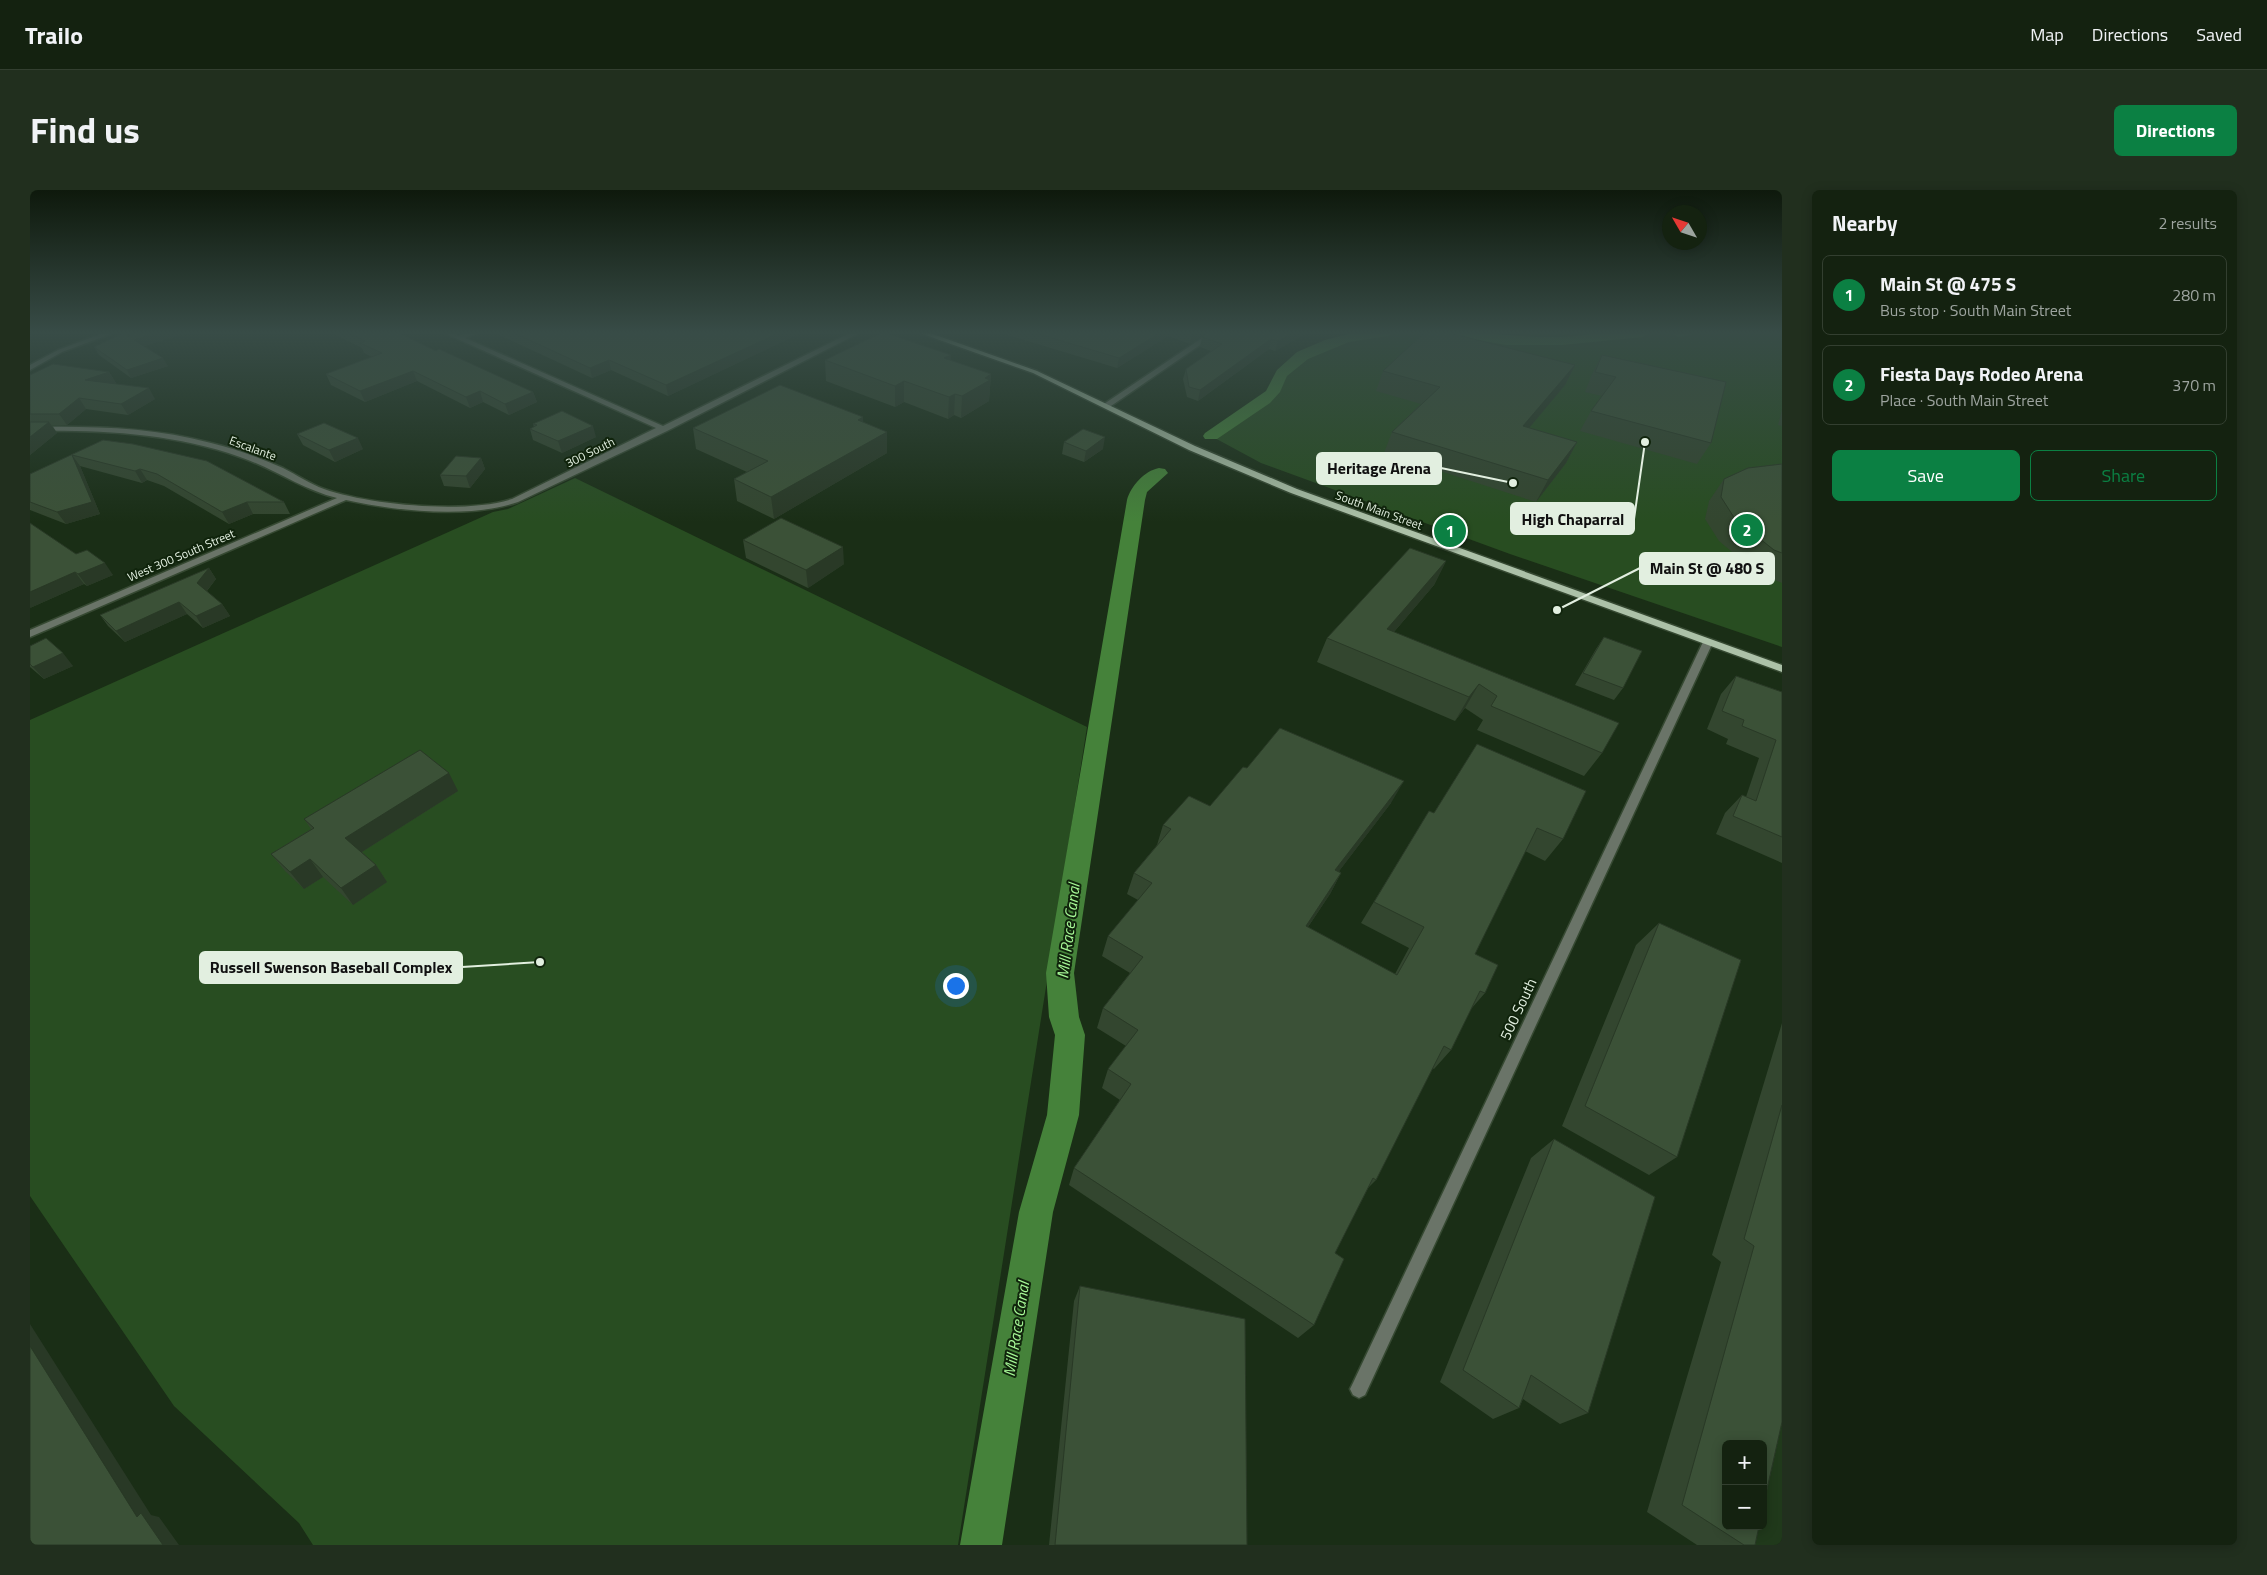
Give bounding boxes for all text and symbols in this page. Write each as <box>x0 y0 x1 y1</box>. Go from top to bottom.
text: Trailo <box>25 17 83 53</box>
text: Map <box>2030 21 2064 48</box>
text: Directions <box>2092 21 2168 48</box>
text: Saved <box>2196 21 2242 48</box>
text: Find us <box>30 103 140 157</box>
button: Directions <box>2114 105 2237 156</box>
north arrow <box>1662 205 1707 250</box>
text: Nearby <box>1832 207 1897 239</box>
text: 2 results <box>2158 211 2217 235</box>
text: Main St @ 475 S <box>1880 269 2016 298</box>
text: 1 <box>1845 283 1853 307</box>
text: 280 m <box>2172 283 2216 307</box>
text: Bus stop · South Main Street <box>1880 298 2071 322</box>
text: Fiesta Days Rodeo Arena <box>1880 359 2083 388</box>
text: 2 <box>1845 373 1853 397</box>
text: 370 m <box>2172 373 2216 397</box>
text: Place · South Main Street <box>1880 388 2048 412</box>
street label: Escalante <box>227 431 279 465</box>
street label: 300 South <box>562 432 618 472</box>
button: Save <box>1832 450 2020 501</box>
button: Share <box>2030 450 2217 501</box>
callout: Heritage Arena <box>1317 453 1441 484</box>
text: Heritage Arena <box>1327 456 1431 480</box>
street label: South Main Street <box>1333 485 1426 535</box>
callout: High Chaparral <box>1511 503 1634 534</box>
text: High Chaparral <box>1522 507 1624 531</box>
pin: 2 <box>1731 511 1763 549</box>
pin: 1 <box>1434 512 1466 550</box>
street label: West 300 South Street <box>124 523 238 586</box>
callout: Main St @ 480 S <box>1640 553 1774 584</box>
text: Main St @ 480 S <box>1650 556 1765 580</box>
water label: Mill Race Canal <box>1050 881 1086 980</box>
callout: Russell Swenson Baseball Complex <box>200 952 462 983</box>
text: Russell Swenson Baseball Complex <box>210 955 453 979</box>
your location <box>943 973 969 999</box>
street label: 500 South <box>1494 974 1542 1044</box>
water label: Mill Race Canal <box>997 1278 1036 1378</box>
map controls <box>1722 1440 1767 1530</box>
button: + <box>1722 1440 1767 1485</box>
button: − <box>1722 1485 1767 1530</box>

